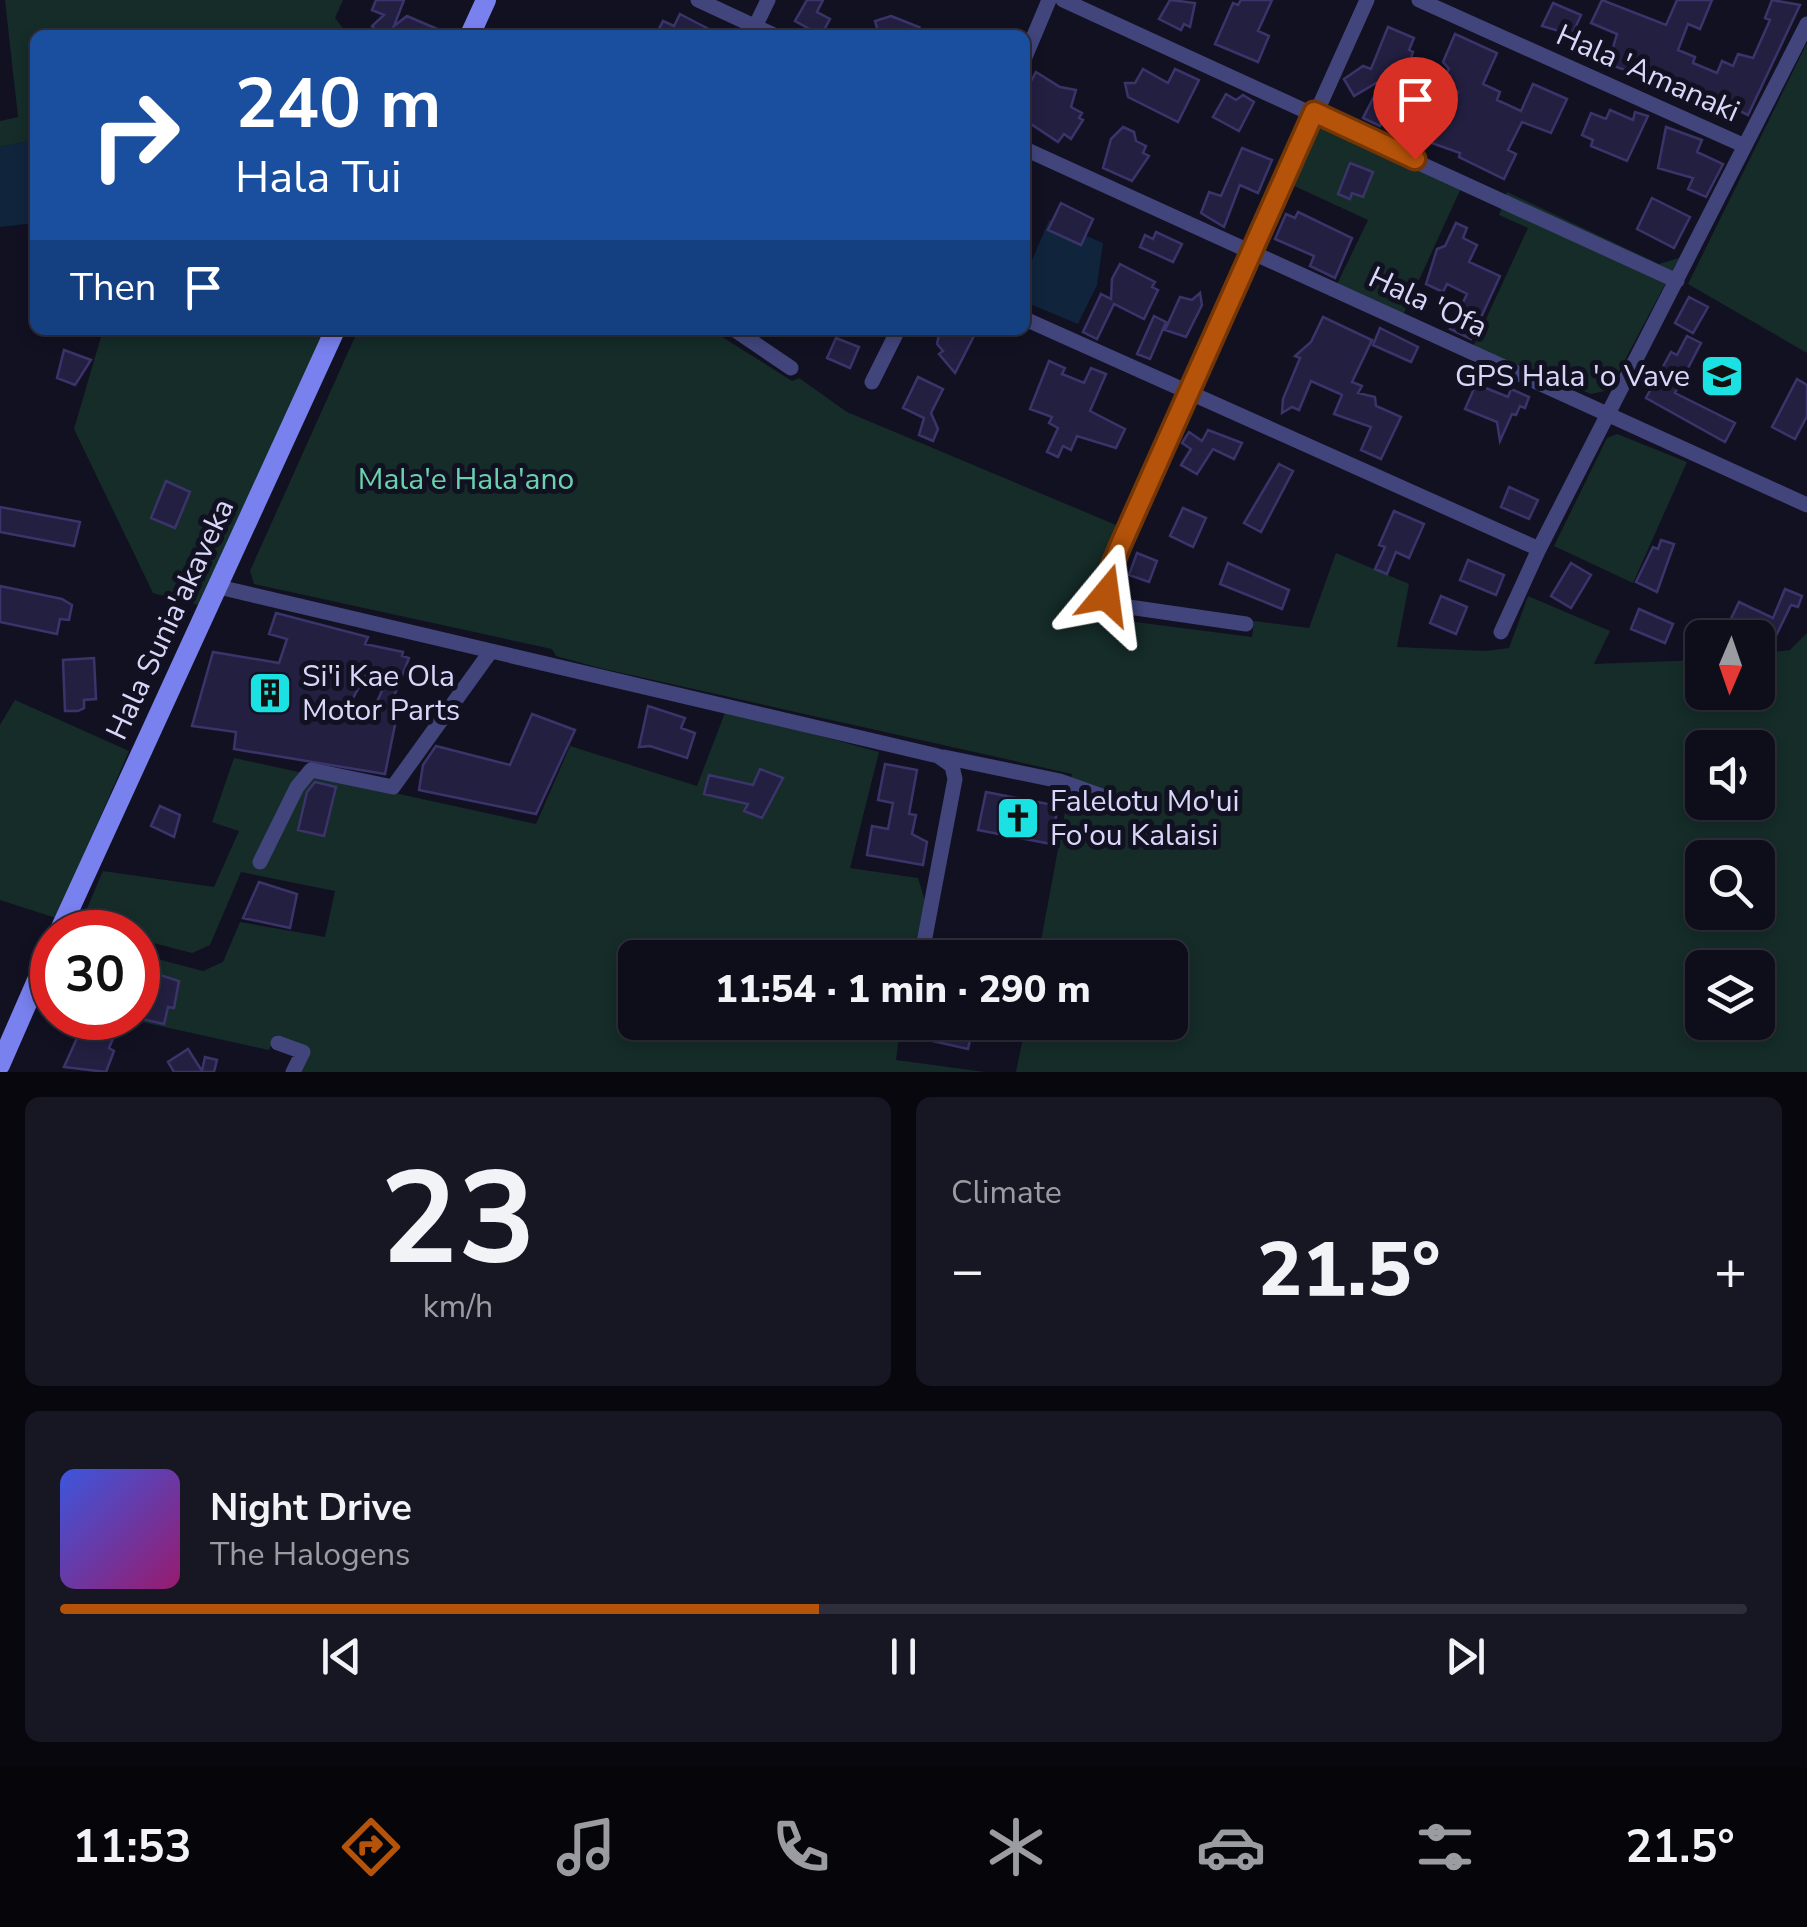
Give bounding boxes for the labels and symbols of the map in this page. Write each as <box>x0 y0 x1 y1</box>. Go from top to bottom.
street label: Hala 'Amanaki <box>1550 15 1746 132</box>
pin <box>1373 57 1458 160</box>
street label: Hala 'Ofa <box>1362 257 1494 348</box>
school or university icon: GPS Hala 'o Vave <box>1699 353 1745 399</box>
place label: GPS Hala 'o Vave <box>1455 356 1690 397</box>
park label: Mala'e Hala'ano <box>358 459 574 500</box>
street label: Hala Sunia'akaveka <box>97 492 244 746</box>
position arrow <box>1054 543 1158 647</box>
north arrow <box>1685 620 1775 710</box>
place label: Si'i Kae Ola Motor Parts <box>302 656 460 731</box>
building icon: Si'i Kae Ola Motor Parts <box>247 670 293 716</box>
place label: Falelotu Mo'ui Fo'ou Kalaisi <box>1050 781 1239 856</box>
church icon: Falelotu Mo'ui Fo'ou Kalaisi <box>995 795 1041 841</box>
speed limit sign: 30 <box>30 910 160 1040</box>

